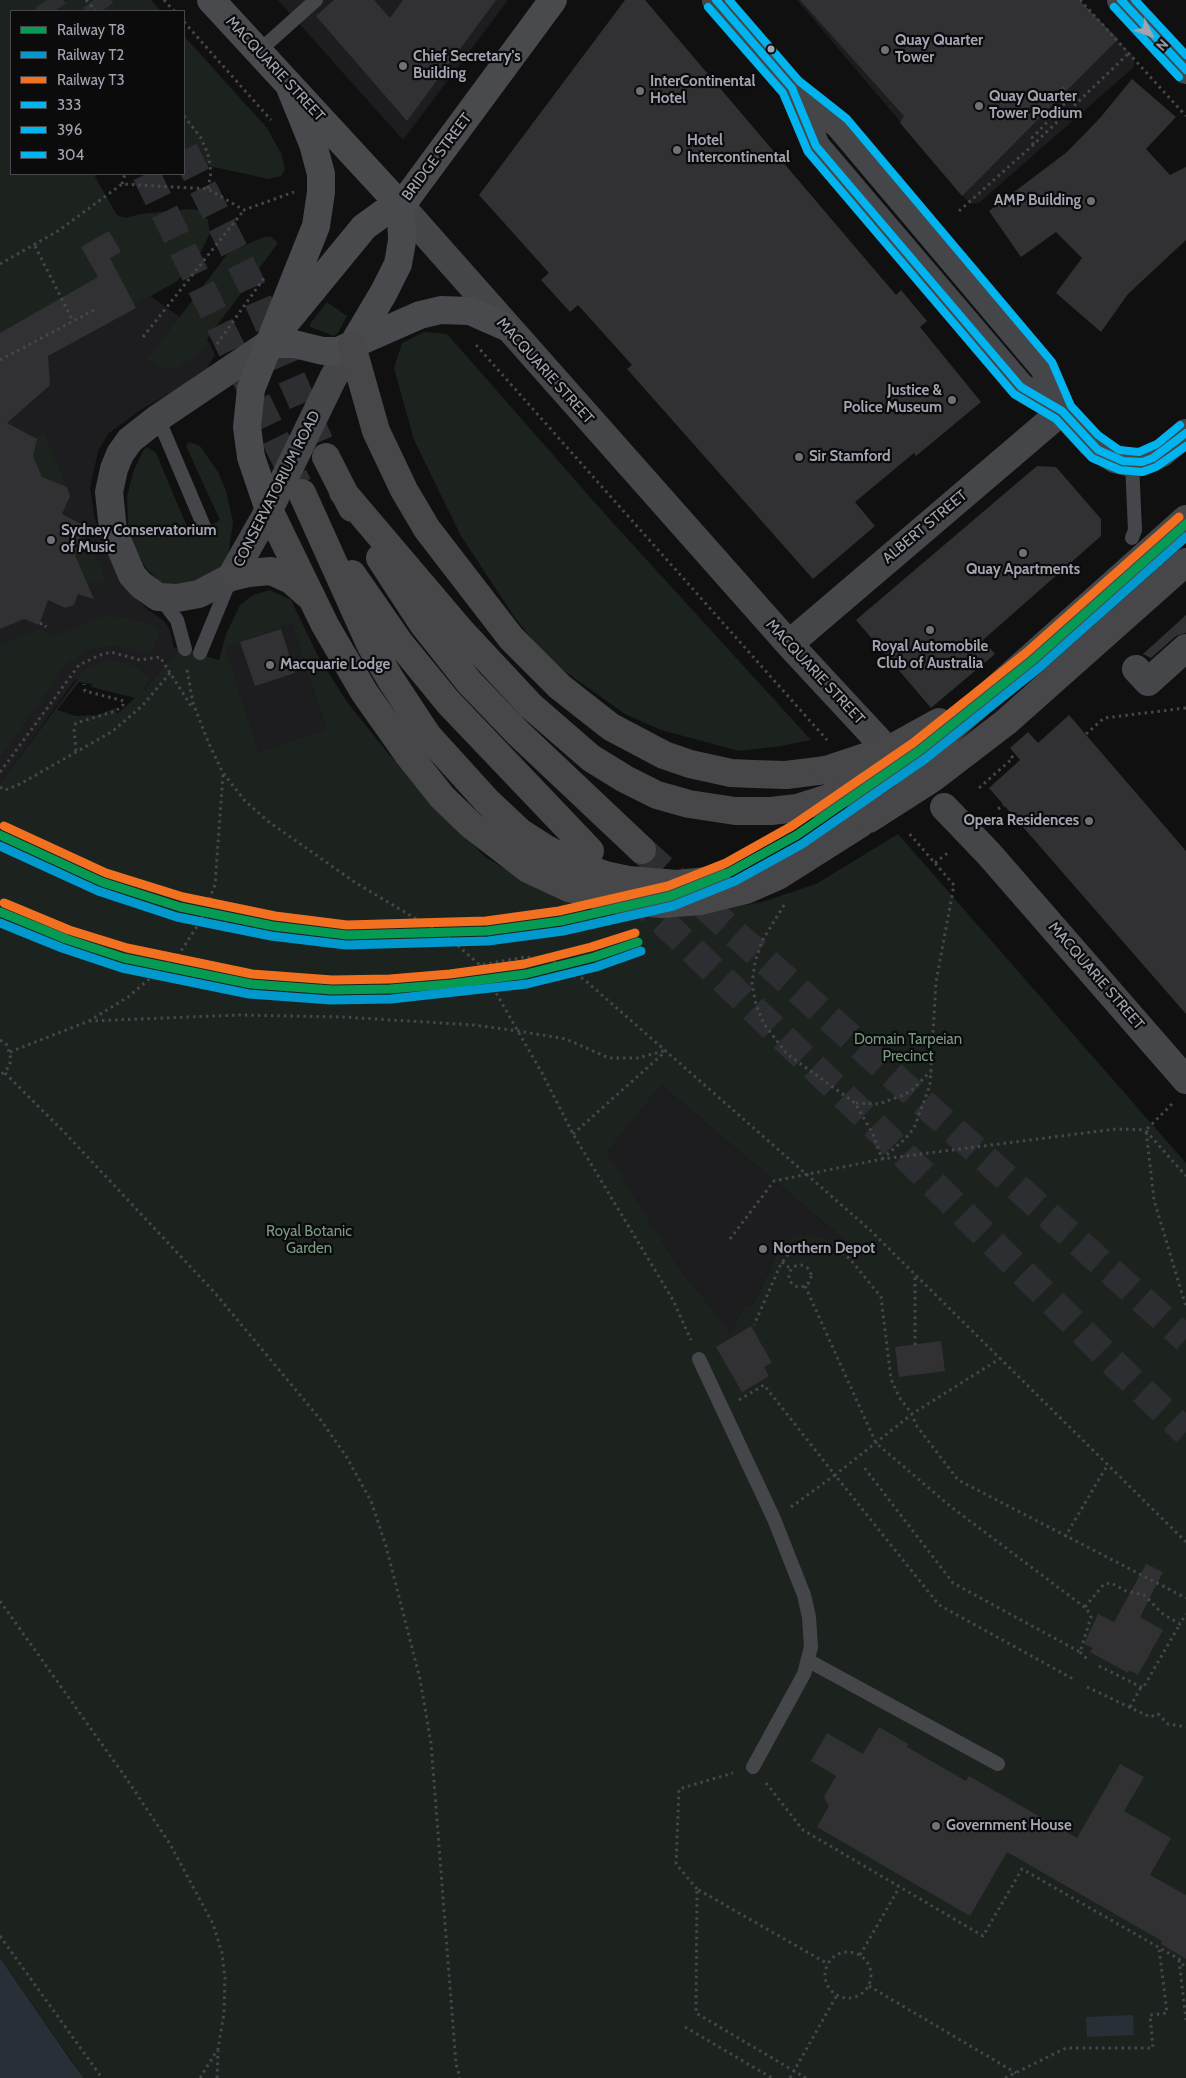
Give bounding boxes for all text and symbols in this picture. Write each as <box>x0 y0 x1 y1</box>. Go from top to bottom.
legend <box>10 10 185 175</box>
north arrow <box>1126 10 1176 60</box>
street label: MACQUARIE STREET <box>222 13 328 125</box>
text: Railway T8 <box>57 21 125 39</box>
place label: Quay Quarter Tower <box>895 32 983 67</box>
text: N <box>1152 35 1172 55</box>
unlabelled marker <box>766 44 776 54</box>
marker: Quay Quarter Tower <box>879 44 891 56</box>
text: Railway T2 <box>57 46 124 64</box>
place label: Chief Secretary's Building <box>413 48 521 83</box>
marker: Chief Secretary's Building <box>397 60 409 72</box>
text: Railway T3 <box>57 71 125 89</box>
place label: InterContinental Hotel <box>650 73 755 108</box>
marker: InterContinental Hotel <box>634 85 646 97</box>
place label: Quay Quarter Tower Podium <box>989 88 1082 123</box>
text: 333 <box>57 96 81 114</box>
marker: Quay Quarter Tower Podium <box>973 100 985 112</box>
street label: BRIDGE STREET <box>398 110 476 204</box>
text: 396 <box>57 121 82 139</box>
place label: Hotel Intercontinental <box>687 132 790 167</box>
marker: Hotel Intercontinental <box>671 144 683 156</box>
text: 304 <box>57 146 84 164</box>
place label: AMP Building <box>994 192 1081 210</box>
marker: AMP Building <box>1085 195 1097 207</box>
street label: MACQUARIE STREET <box>493 314 597 428</box>
place label: Justice & Police Museum <box>843 382 942 417</box>
marker: Justice & Police Museum <box>946 394 958 406</box>
street label: CONSERVATORIUM ROAD <box>230 408 324 570</box>
place label: Sir Stamford <box>809 448 891 466</box>
marker: Sir Stamford <box>793 451 805 463</box>
street label: ALBERT STREET <box>879 486 971 568</box>
place label: Sydney Conservatorium of Music <box>61 522 216 557</box>
marker: Sydney Conservatorium of Music <box>45 534 57 546</box>
marker: Quay Apartments <box>1017 547 1029 559</box>
place label: Quay Apartments <box>966 561 1080 579</box>
street label: MACQUARIE STREET <box>762 616 868 728</box>
marker: Royal Automobile Club of Australia <box>924 624 936 636</box>
place label: Royal Automobile Club of Australia <box>872 638 988 673</box>
place label: Macquarie Lodge <box>280 656 390 674</box>
marker: Macquarie Lodge <box>264 659 276 671</box>
place label: Opera Residences <box>964 812 1079 830</box>
marker: Opera Residences <box>1083 815 1095 827</box>
street label: MACQUARIE STREET <box>1044 919 1148 1033</box>
park label: Domain Tarpeian Precinct <box>854 1031 962 1066</box>
park label: Royal Botanic Garden <box>266 1223 352 1258</box>
place label: Northern Depot <box>773 1240 875 1258</box>
marker: Northern Depot <box>757 1243 769 1255</box>
place label: Government House <box>946 1817 1072 1835</box>
marker: Government House <box>930 1820 942 1832</box>

